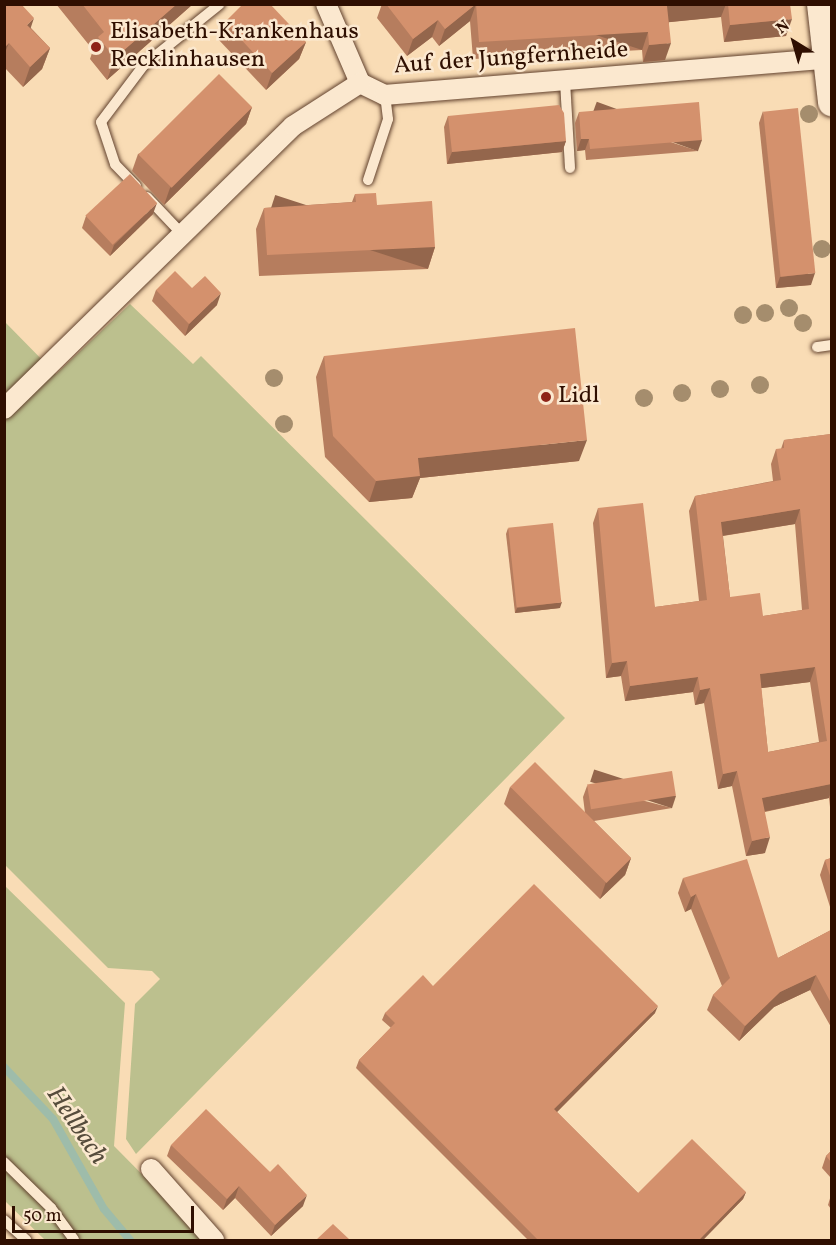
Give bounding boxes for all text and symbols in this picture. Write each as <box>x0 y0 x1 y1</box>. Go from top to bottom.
north arrow <box>764 12 824 72</box>
text: N <box>772 15 794 40</box>
place label: Elisabeth-Krankenhaus Recklinhausen <box>110 19 359 75</box>
street label: Auf der Jungfernheide <box>394 37 628 81</box>
marker: Elisabeth-Krankenhaus Recklinhausen <box>87 38 105 56</box>
place label: Lidl <box>558 383 599 411</box>
marker: Lidl <box>539 390 553 404</box>
water label: Hellbach <box>39 1081 113 1171</box>
scale bar <box>15 1194 196 1232</box>
text: 50 m <box>23 1204 62 1229</box>

